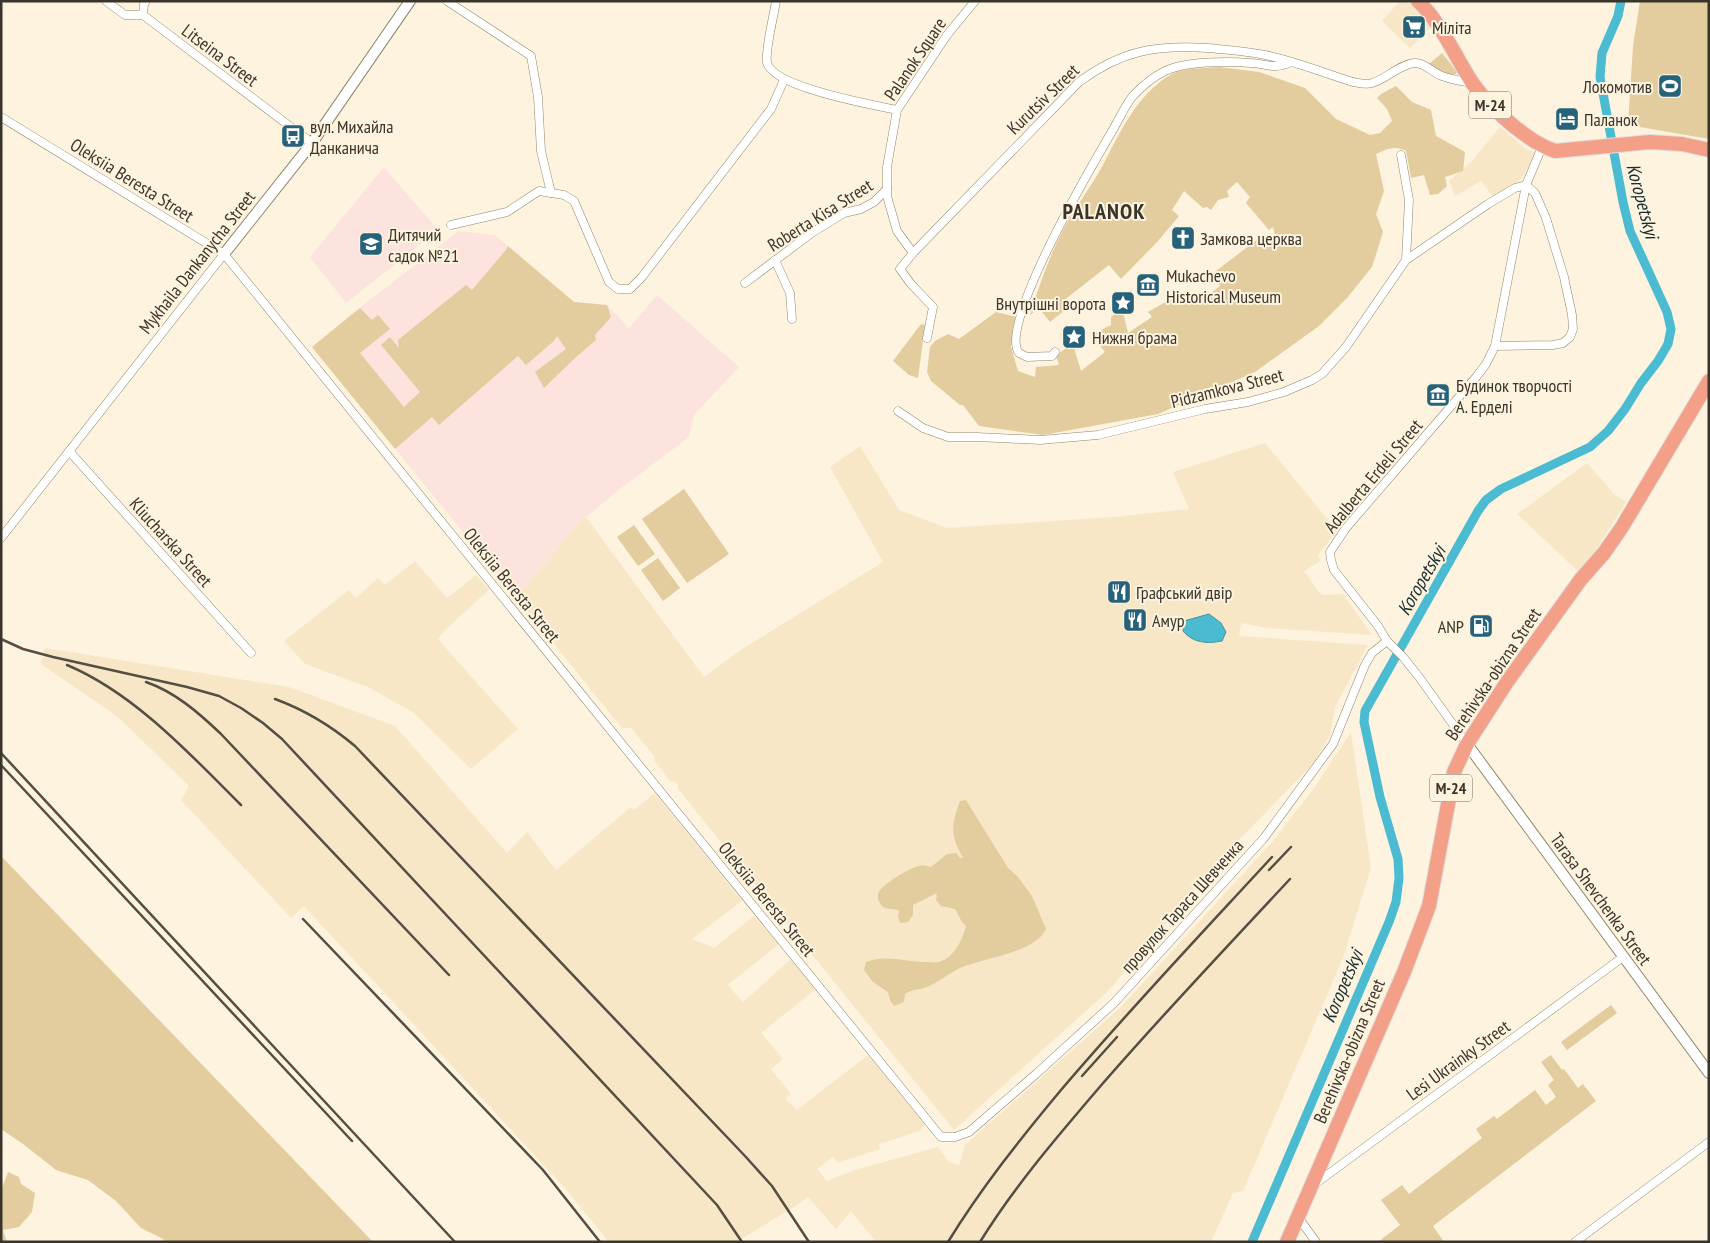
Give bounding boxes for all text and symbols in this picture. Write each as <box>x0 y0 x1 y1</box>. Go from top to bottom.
street label: Palanok Square <box>879 13 951 105</box>
supermarket icon: Міліта <box>1401 14 1427 40</box>
place label: Міліта <box>1432 16 1472 39</box>
street label: Litseina Street <box>177 19 263 91</box>
street label: Kurutsiv Street <box>1002 59 1084 139</box>
sports icon: Локомотив <box>1657 73 1683 99</box>
place label: Локомотив <box>1582 75 1652 98</box>
road number: М-24 <box>1469 92 1511 118</box>
hotel icon: Паланок <box>1554 106 1580 132</box>
place label: Паланок <box>1584 108 1638 131</box>
place label: вул. Михайла Данканича <box>310 115 393 159</box>
bus stop icon: вул. Михайла Данканича <box>280 123 306 149</box>
street label: Oleksiia Beresta Street <box>66 133 198 227</box>
water label: Koropetskyi <box>1621 161 1665 244</box>
street label: Roberta Kisa Street <box>763 174 877 256</box>
street label: Mykhaila Dankanycha Street <box>134 186 260 338</box>
district label: PALANOK <box>1062 197 1146 225</box>
place label: Дитячий садок №21 <box>388 223 459 267</box>
church icon: Замкова церква <box>1170 225 1196 251</box>
place label: Замкова церква <box>1200 227 1302 250</box>
school or university icon: Дитячий садок №21 <box>358 231 384 257</box>
place label: Mukachevo Historical Museum <box>1166 264 1281 308</box>
museum icon: Mukachevo Historical Museum <box>1135 272 1161 298</box>
place icon: Внутрішні ворота <box>1110 290 1136 316</box>
place label: Внутрішні ворота <box>996 292 1106 315</box>
place icon: Нижня брама <box>1061 324 1087 350</box>
place label: Нижня брама <box>1092 326 1177 349</box>
street label: Pidzamkova Street <box>1168 363 1286 413</box>
place label: Будинок творчості А. Ерделі <box>1456 374 1572 418</box>
museum icon: Будинок творчості А. Ерделі <box>1425 382 1451 408</box>
street label: Adalberta Erdeli Street <box>1319 414 1427 538</box>
street label: Kliucharska Street <box>125 492 217 592</box>
street label: Oleksiia Beresta Street <box>459 523 565 647</box>
water label: Koropetskyi <box>1391 538 1452 619</box>
restaurant icon: Графський двір <box>1106 579 1132 605</box>
place label: Графський двір <box>1136 581 1233 604</box>
street label: Berehivska-obizna Street <box>1440 603 1546 745</box>
restaurant icon: Амур <box>1122 607 1148 633</box>
place label: Амур <box>1152 609 1185 632</box>
fuel station icon: ANP <box>1468 613 1494 639</box>
place label: ANP <box>1438 615 1464 638</box>
road number: М-24 <box>1430 774 1472 801</box>
street label: Tarasa Shevchenka Street <box>1545 828 1657 970</box>
street label: провулок Тараса Шевченка <box>1116 834 1248 978</box>
street label: Oleksiia Beresta Street <box>714 837 820 961</box>
water label: Koropetskyi <box>1316 943 1369 1026</box>
street label: Berehivska-obizna Street <box>1308 975 1390 1127</box>
street label: Lesi Ukrainky Street <box>1402 1015 1514 1105</box>

